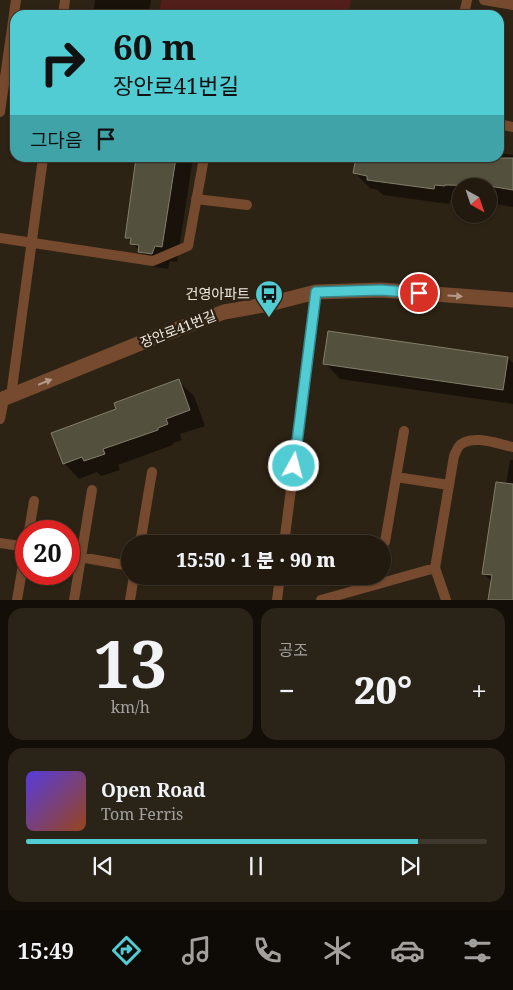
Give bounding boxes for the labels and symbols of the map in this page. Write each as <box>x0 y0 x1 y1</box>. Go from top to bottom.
north arrow <box>452 178 498 222</box>
pin <box>398 272 440 314</box>
bus stop icon: 건영아파트 <box>254 279 284 318</box>
place label: 건영아파트 <box>186 284 250 303</box>
one-way arrow <box>447 292 463 300</box>
street label: 장안로41번길 <box>137 305 219 352</box>
one-way arrow <box>38 378 53 386</box>
position arrow <box>267 439 319 491</box>
speed limit sign: 20 <box>15 520 80 585</box>

